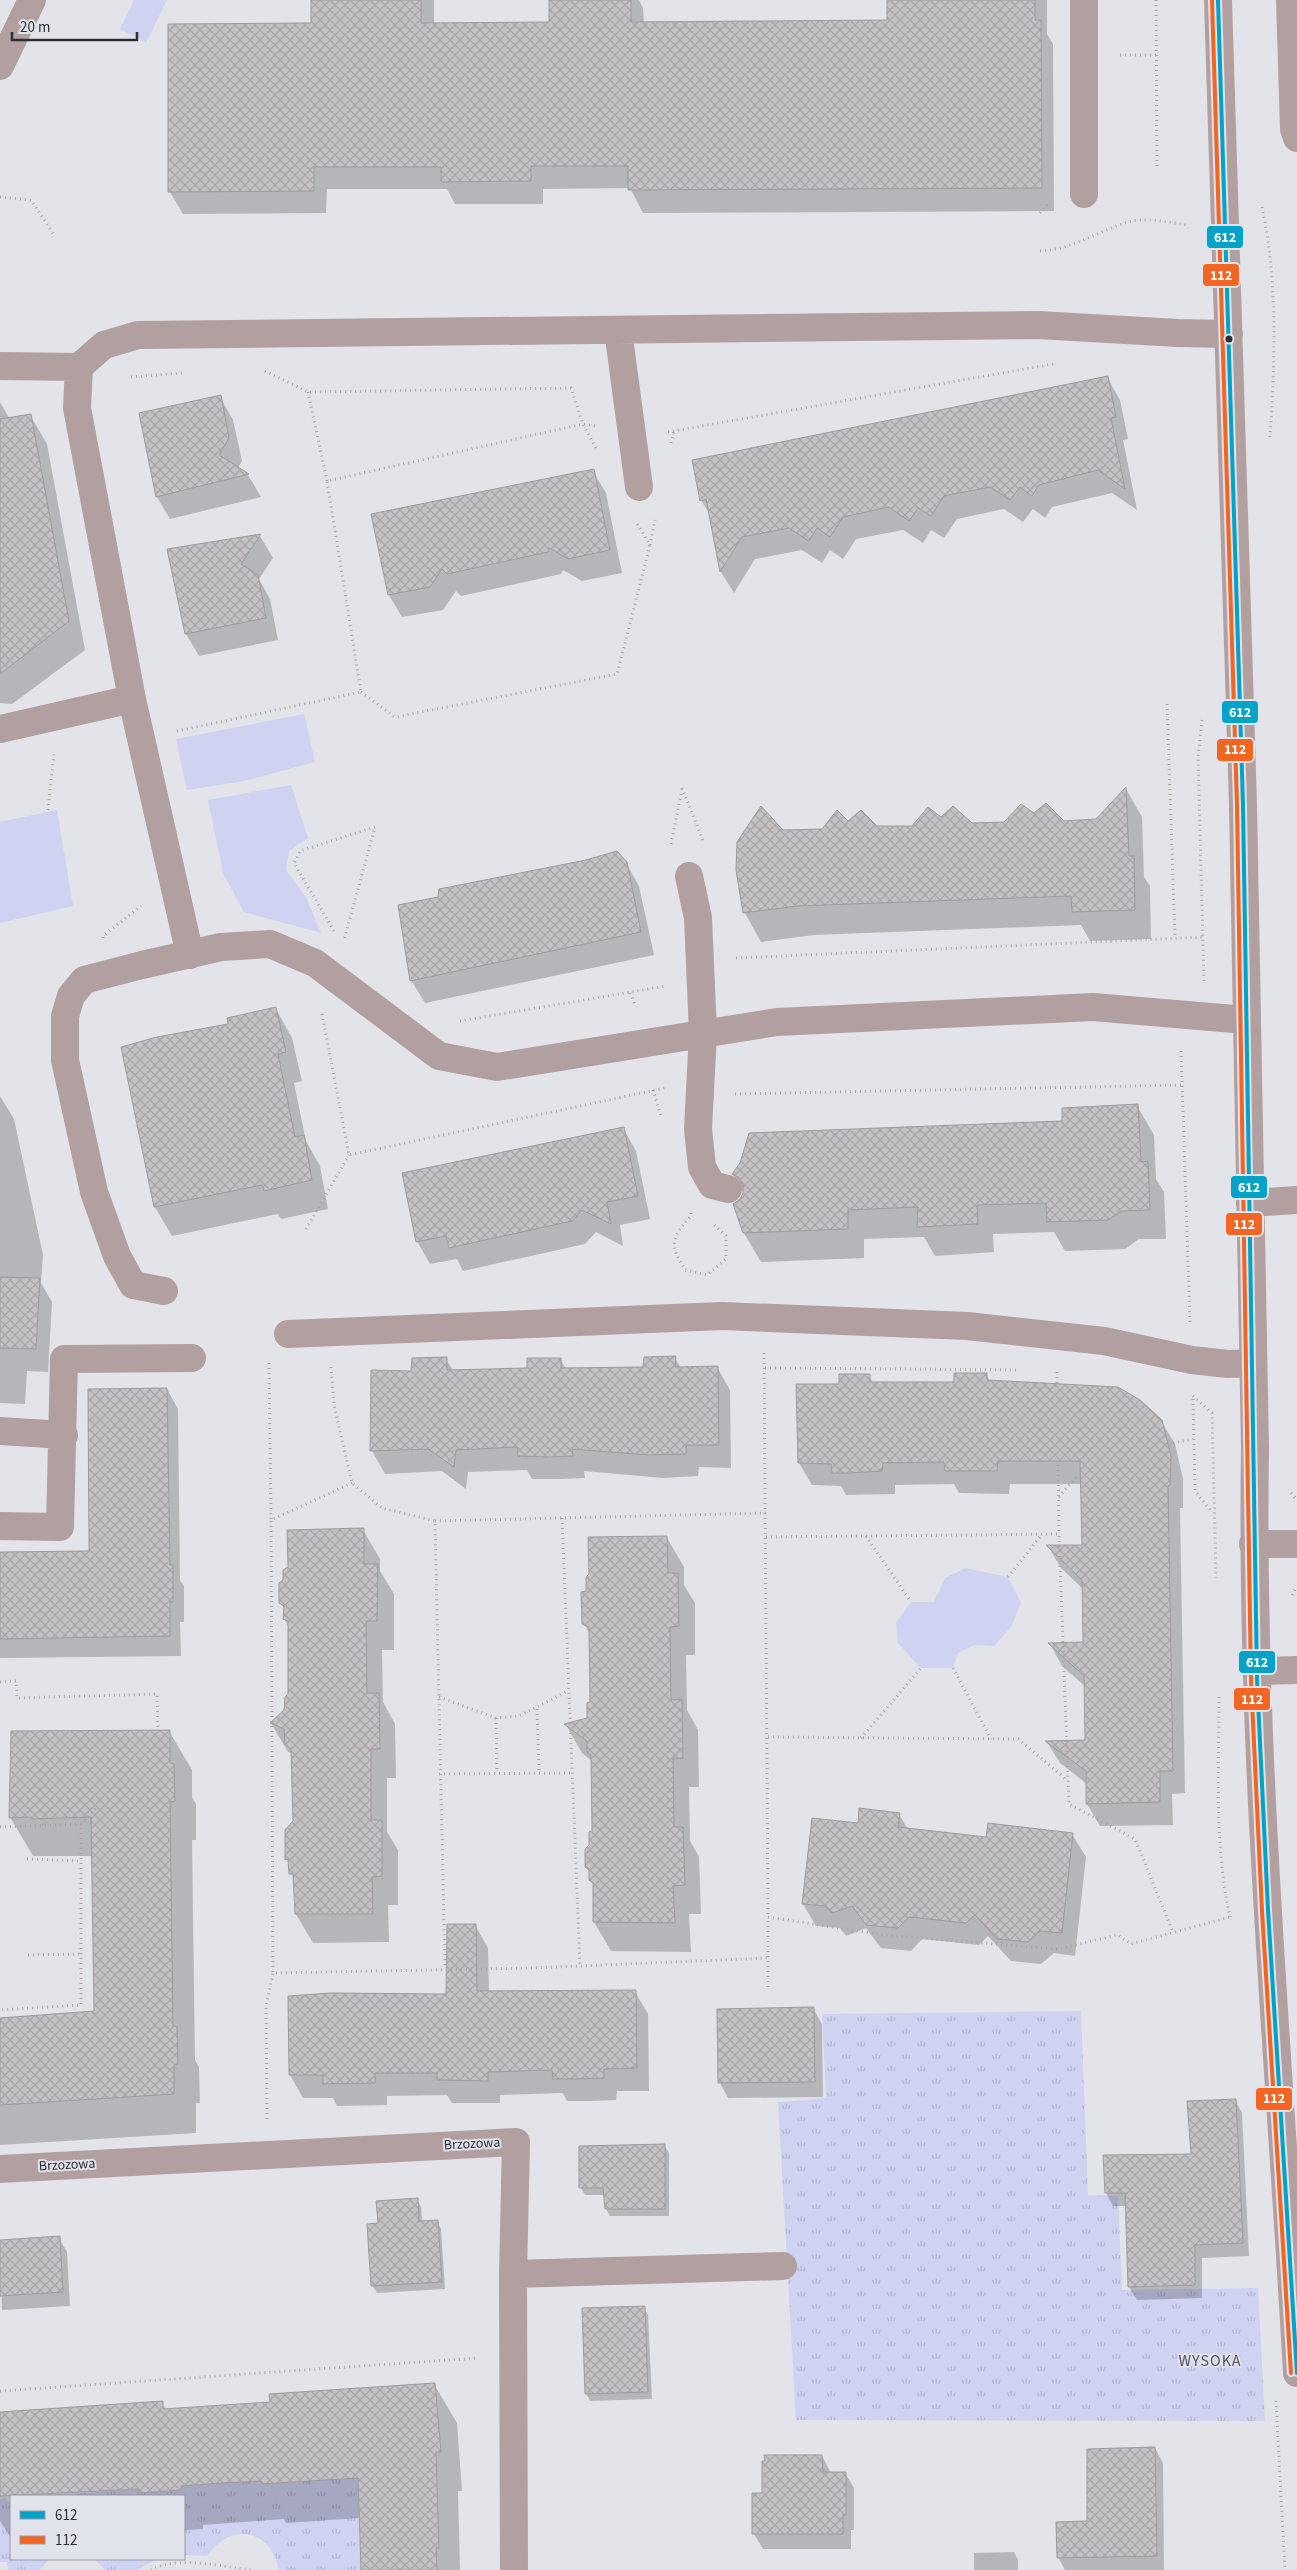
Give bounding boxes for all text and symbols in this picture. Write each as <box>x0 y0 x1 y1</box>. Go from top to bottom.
scale bar <box>12 10 138 42</box>
text: 20 m <box>20 17 50 38</box>
line badge: 612 <box>1206 225 1244 249</box>
text: 612 <box>1214 228 1236 248</box>
line badge: 112 <box>1202 263 1240 287</box>
text: 112 <box>1210 266 1232 286</box>
unlabelled marker <box>1224 334 1234 344</box>
line badge: 612 <box>1221 700 1259 724</box>
text: 612 <box>1229 703 1251 723</box>
line badge: 112 <box>1216 738 1254 762</box>
text: 112 <box>1224 740 1246 760</box>
line badge: 612 <box>1230 1175 1268 1199</box>
text: 612 <box>1238 1178 1260 1198</box>
line badge: 112 <box>1225 1212 1263 1236</box>
text: 112 <box>1233 1215 1255 1235</box>
line badge: 612 <box>1238 1650 1276 1674</box>
text: 612 <box>1246 1653 1268 1673</box>
line badge: 112 <box>1233 1687 1271 1711</box>
text: 112 <box>1241 1690 1263 1710</box>
line badge: 112 <box>1255 2087 1293 2111</box>
text: 112 <box>1263 2089 1285 2109</box>
street label: Brzozowa <box>443 2133 501 2155</box>
street label: Brzozowa <box>38 2154 96 2176</box>
district label: WYSOKA <box>1179 2350 1241 2372</box>
legend <box>10 2495 185 2560</box>
text: 612 <box>55 2505 77 2526</box>
text: 112 <box>55 2530 77 2551</box>

